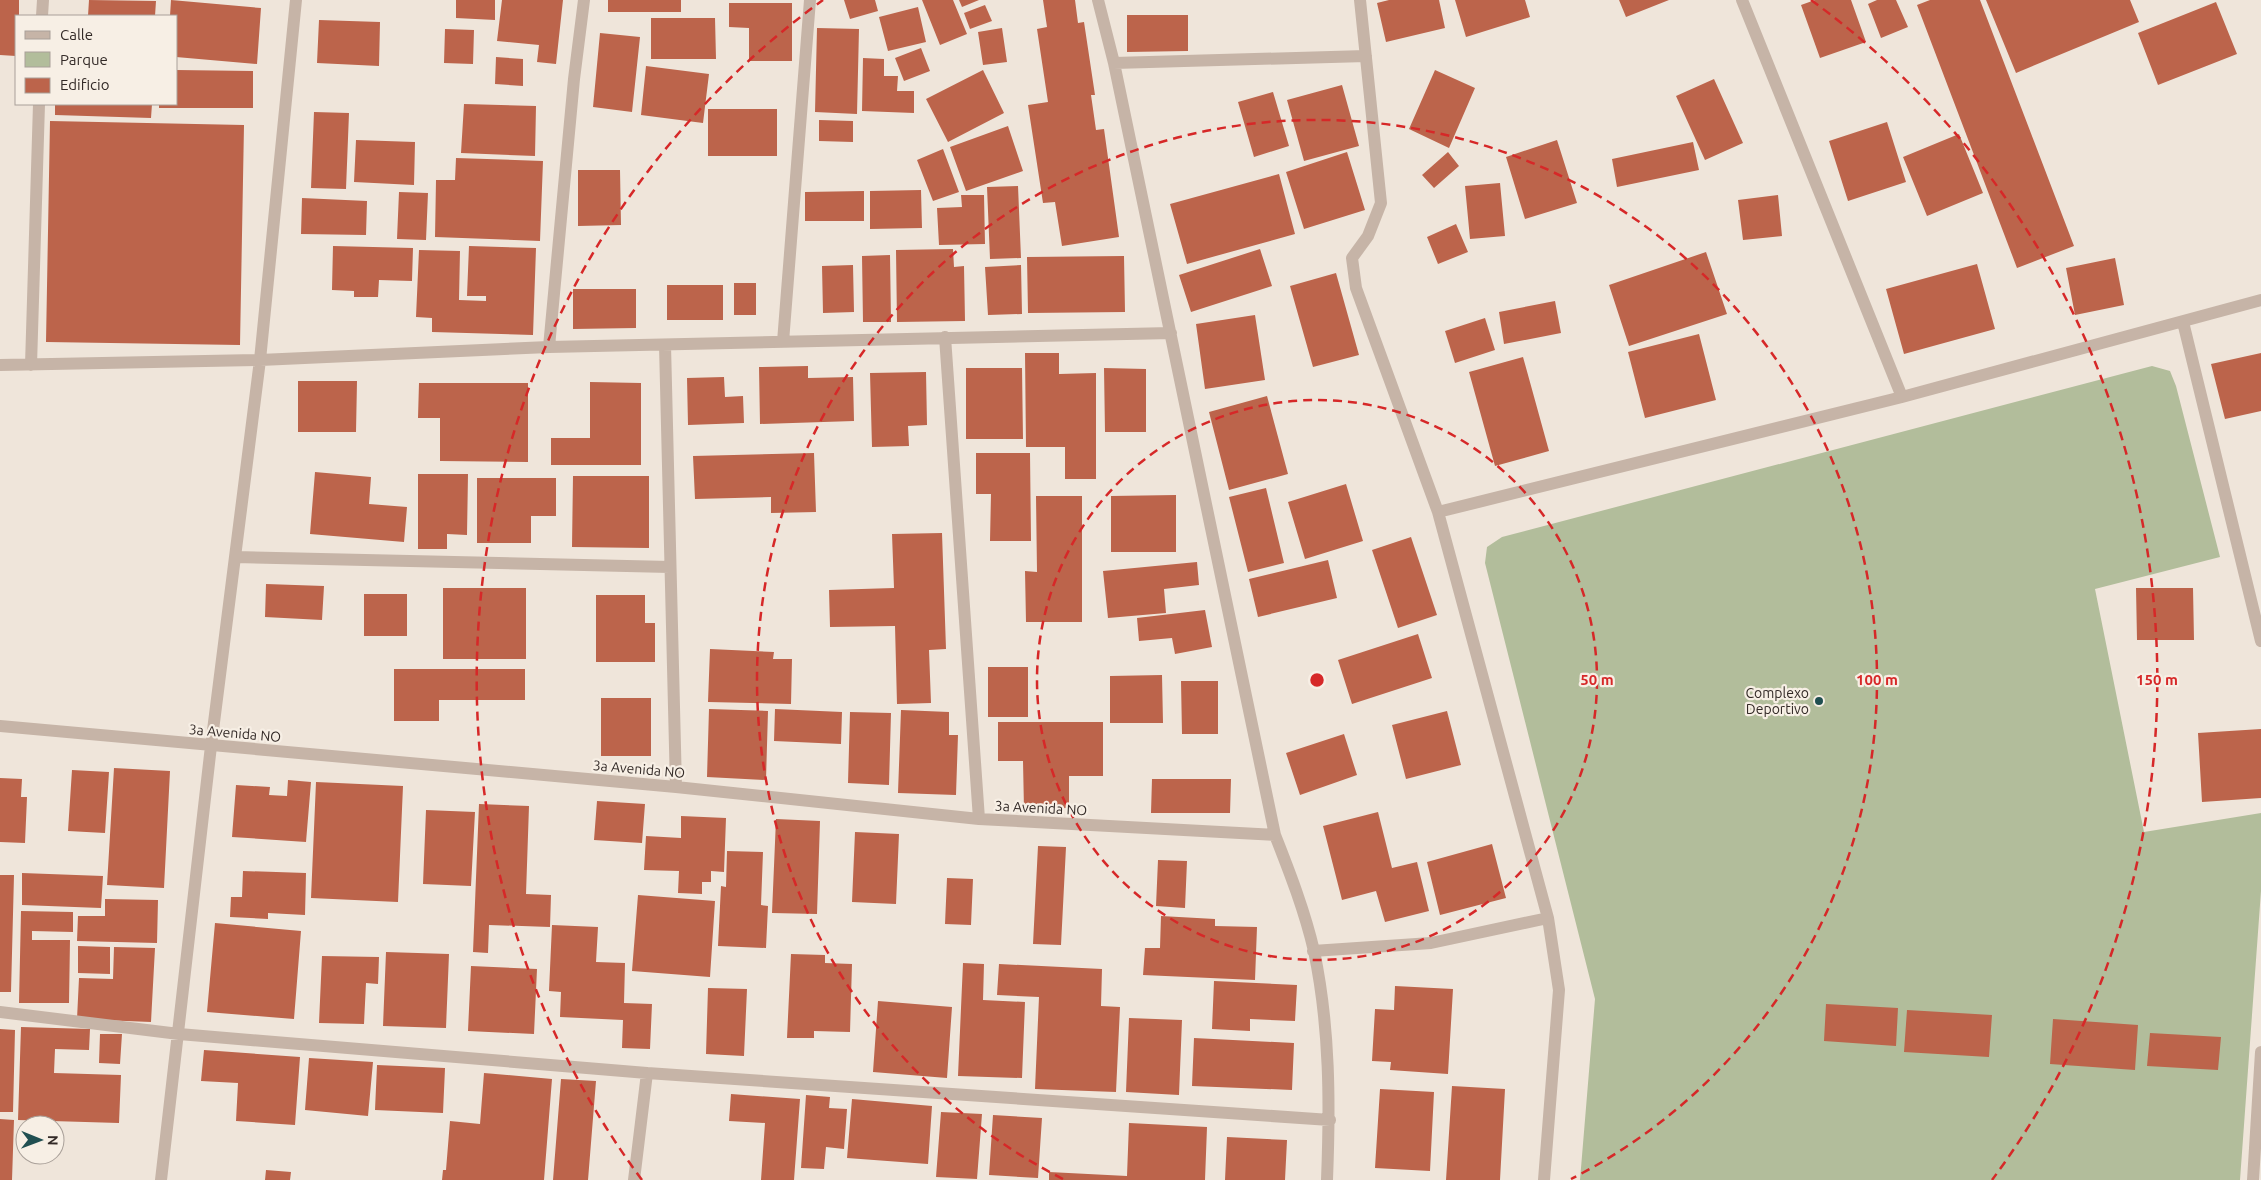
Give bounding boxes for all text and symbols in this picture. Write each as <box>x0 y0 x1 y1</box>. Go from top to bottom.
legend <box>15 15 178 105</box>
text: Calle <box>60 26 93 43</box>
text: Parque <box>60 51 108 68</box>
text: Edificio <box>60 76 109 93</box>
centre of rings <box>1308 671 1326 689</box>
text: 50 m <box>1580 671 1614 688</box>
text: 100 m <box>1856 671 1898 688</box>
text: 150 m <box>2136 671 2178 688</box>
place label: Complexo Deportivo <box>1745 685 1809 717</box>
marker: Complexo Deportivo <box>1813 695 1825 707</box>
street label: 3a Avenida NO <box>188 721 282 745</box>
street label: 3a Avenida NO <box>592 757 686 781</box>
street label: 3a Avenida NO <box>994 798 1088 818</box>
north arrow <box>15 1115 65 1165</box>
text: N <box>45 1135 61 1146</box>

